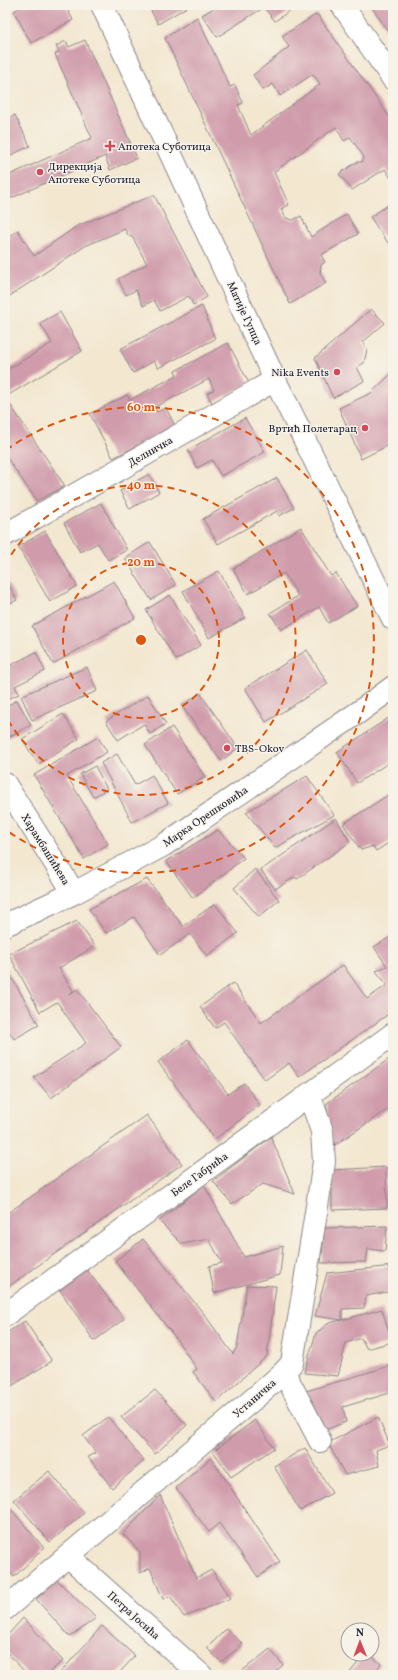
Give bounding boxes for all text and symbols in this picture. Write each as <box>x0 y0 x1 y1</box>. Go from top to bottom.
place label: Апотека Суботица <box>118 140 212 155</box>
marker: Апотека Суботица <box>105 141 115 151</box>
place label: Дирекција Апотеке Суботица <box>48 160 141 188</box>
marker: Дирекција Апотеке Суботица <box>35 167 45 177</box>
street label: Матије Гупца <box>222 280 265 348</box>
place label: Nika Events <box>271 366 329 381</box>
marker: Nika Events <box>332 367 342 377</box>
text: 60 m <box>127 400 155 416</box>
place label: Вртић Полетарац <box>268 422 357 437</box>
marker: Вртић Полетарац <box>360 423 370 433</box>
street label: Делничка <box>125 433 177 471</box>
text: 40 m <box>127 478 156 494</box>
text: 20 m <box>127 555 155 571</box>
centre of rings <box>134 633 148 647</box>
place label: TBS-Okov <box>235 742 285 757</box>
marker: TBS-Okov <box>222 743 232 753</box>
street label: Марка Орешковића <box>160 783 252 851</box>
street label: Харамбашићева <box>17 811 73 889</box>
street label: Беле Габрића <box>168 1149 232 1201</box>
street label: Устаничка <box>230 1376 280 1422</box>
street label: Петра Јосића <box>103 1588 163 1644</box>
north arrow <box>340 1622 380 1662</box>
text: N <box>356 1626 364 1641</box>

